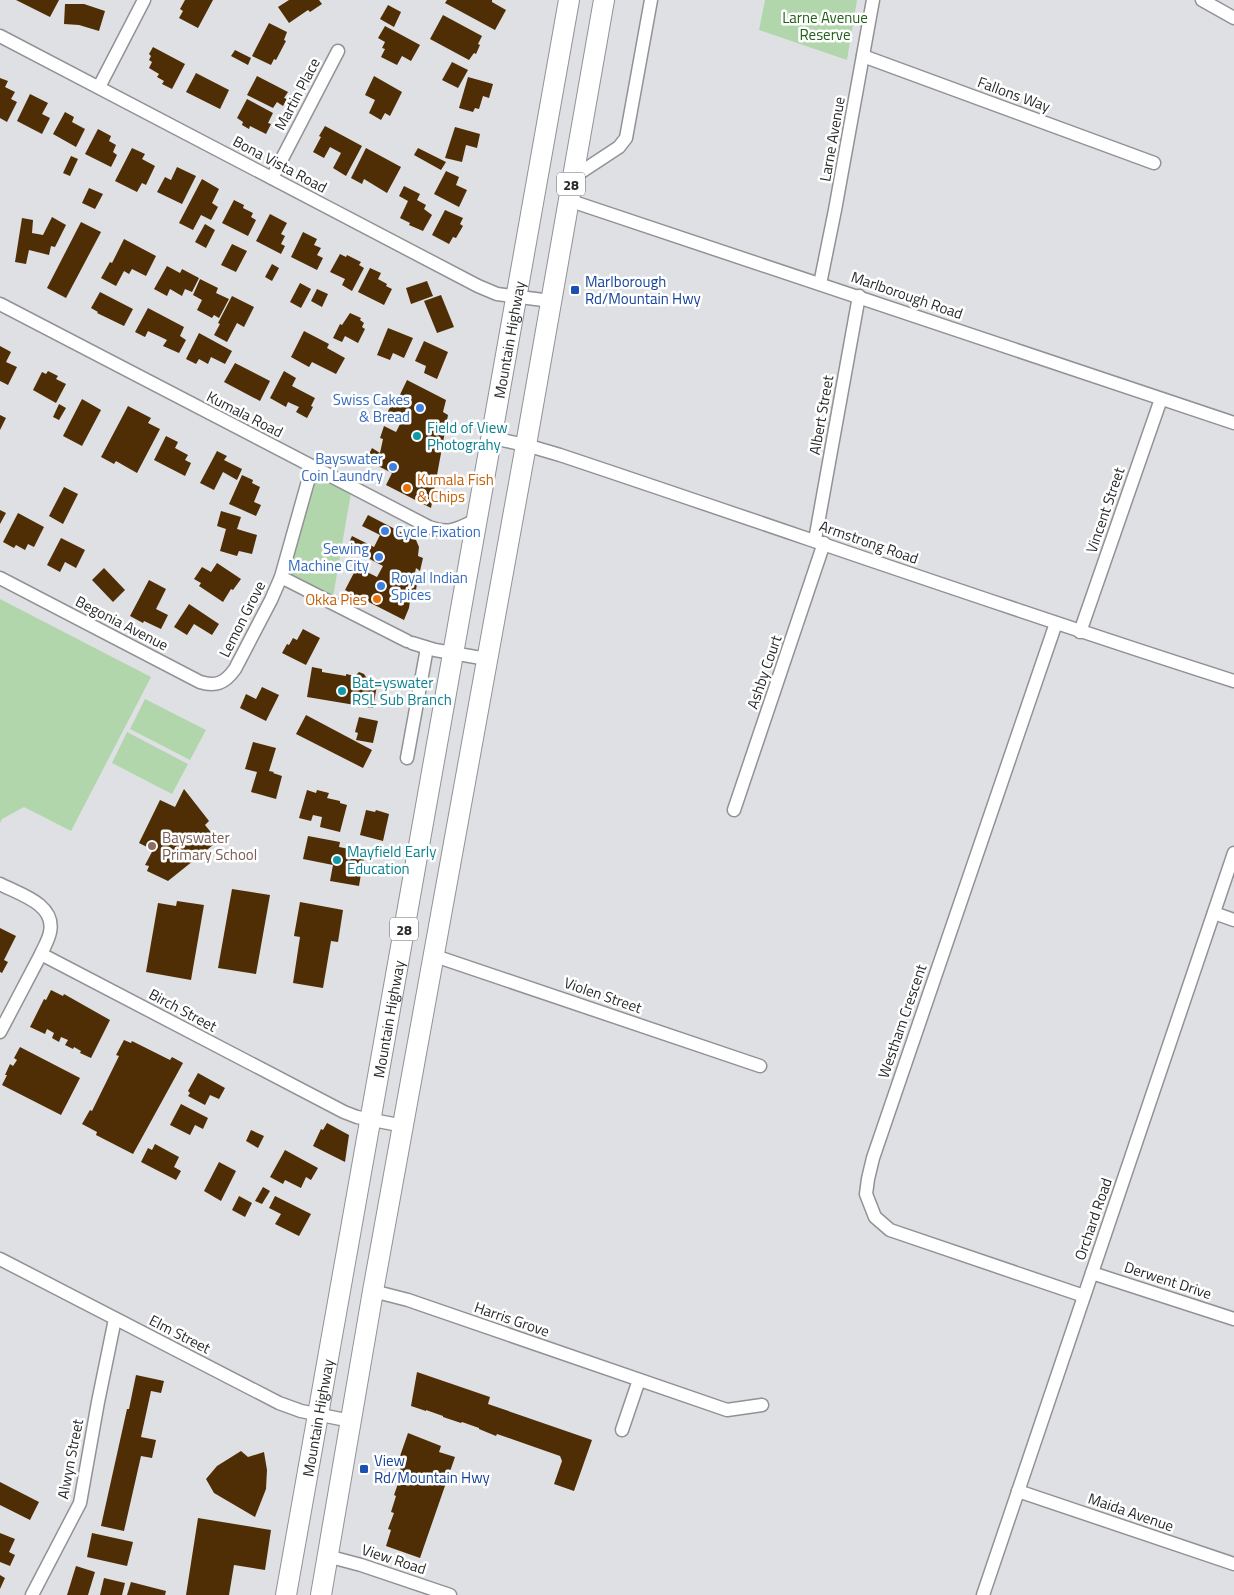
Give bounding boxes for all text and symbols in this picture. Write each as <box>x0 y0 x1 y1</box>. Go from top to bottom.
park label: Larne Avenue Reserve <box>782 6 868 46</box>
street label: Martin Place <box>268 54 326 134</box>
street label: Fallons Way <box>974 70 1054 118</box>
street label: Larne Avenue <box>813 95 851 183</box>
street label: Bona Vista Road <box>229 130 331 198</box>
road number: 28 <box>557 172 585 195</box>
street label: Marlborough Road <box>848 265 966 325</box>
place label: Marlborough Rd/Mountain Hwy <box>585 270 701 310</box>
street label: Mountain Highway <box>487 279 530 400</box>
marker: Marlborough Rd/Mountain Hwy <box>569 284 581 296</box>
street label: Albert Street <box>803 373 839 457</box>
street label: Kumala Road <box>203 385 287 443</box>
place label: Swiss Cakes & Bread <box>333 388 410 428</box>
marker: Swiss Cakes & Bread <box>414 402 426 414</box>
place label: Field of View Photograhy <box>427 416 508 456</box>
marker: Field of View Photograhy <box>411 430 423 442</box>
place label: Bayswater Coin Laundry <box>301 447 383 487</box>
marker: Bayswater Coin Laundry <box>387 461 399 473</box>
street label: Vincent Street <box>1080 463 1131 556</box>
place label: Kumala Fish & Chips <box>417 468 494 508</box>
marker: Kumala Fish & Chips <box>401 482 413 494</box>
street label: Armstrong Road <box>816 514 922 570</box>
place label: Cycle Fixation <box>395 520 481 543</box>
marker: Cycle Fixation <box>379 525 391 537</box>
place label: Sewing Machine City <box>288 537 369 577</box>
marker: Sewing Machine City <box>373 551 385 563</box>
place label: Royal Indian Spices <box>391 566 468 606</box>
street label: Lemon Grove <box>213 577 271 661</box>
marker: Royal Indian Spices <box>375 580 387 592</box>
place label: Okka Pies <box>305 588 367 611</box>
street label: Begonia Avenue <box>72 590 172 656</box>
marker: Okka Pies <box>371 593 383 605</box>
street label: Ashby Court <box>741 631 788 712</box>
place label: Bat=yswater RSL Sub Branch <box>352 671 452 711</box>
marker: Bat=yswater RSL Sub Branch <box>336 685 348 697</box>
place label: Bayswater Primary School <box>162 826 257 866</box>
marker: Bayswater Primary School <box>146 840 158 852</box>
place label: Mayfield Early Education <box>347 840 437 880</box>
marker: Mayfield Early Education <box>331 854 343 866</box>
road number: 28 <box>390 918 418 941</box>
street label: Mountain Highway <box>366 958 410 1080</box>
street label: Westham Crescent <box>872 960 933 1081</box>
street label: Violen Street <box>561 971 646 1019</box>
street label: Birch Street <box>145 982 222 1038</box>
street label: Orchard Road <box>1068 1175 1118 1263</box>
street label: Derwent Drive <box>1121 1255 1215 1305</box>
street label: Harris Grove <box>471 1295 553 1343</box>
street label: Elm Street <box>145 1309 215 1360</box>
street label: Mountain Highway <box>296 1357 339 1478</box>
street label: Alwyn Street <box>51 1416 89 1501</box>
place label: View Rd/Mountain Hwy <box>374 1449 490 1489</box>
marker: View Rd/Mountain Hwy <box>358 1463 370 1475</box>
street label: Maida Avenue <box>1085 1487 1177 1537</box>
street label: View Road <box>359 1538 429 1580</box>

